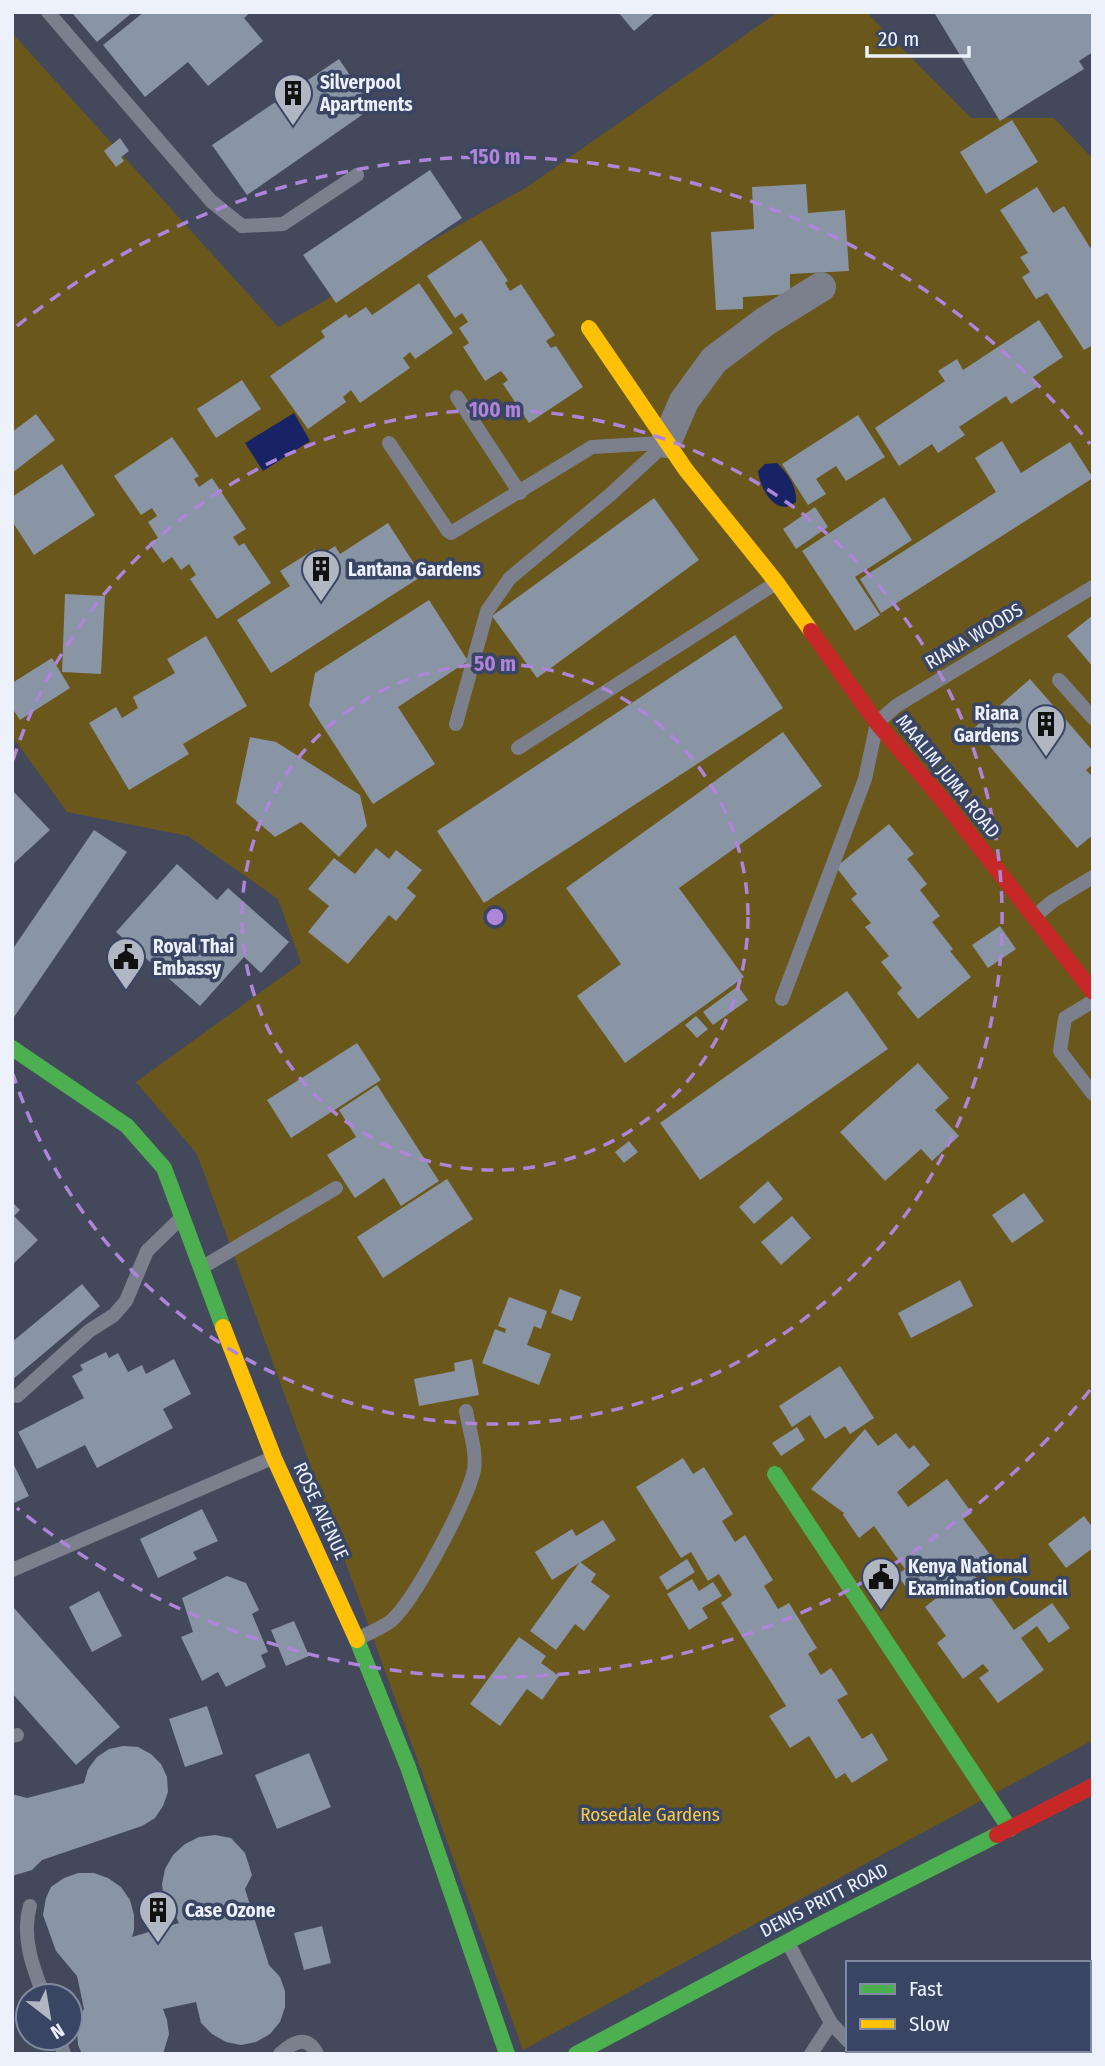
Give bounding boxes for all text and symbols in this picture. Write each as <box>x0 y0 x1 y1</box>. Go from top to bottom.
scale bar <box>867 14 968 58</box>
text: 20 m <box>878 26 919 52</box>
place label: Silverpool Apartments <box>319 71 413 116</box>
building icon: Silverpool Apartments <box>272 72 314 127</box>
text: 150 m <box>469 144 521 170</box>
text: 100 m <box>469 397 521 423</box>
building icon: Lantana Gardens <box>300 548 342 603</box>
place label: Lantana Gardens <box>348 558 481 581</box>
street label: RIANA WOODS <box>921 598 1027 674</box>
text: 50 m <box>474 651 516 677</box>
place label: Riana Gardens <box>954 702 1020 747</box>
building icon: Riana Gardens <box>1025 703 1067 758</box>
street label: MAALIM JUMA ROAD <box>891 710 1005 842</box>
centre of rings <box>483 905 507 929</box>
place label: Royal Thai Embassy <box>153 935 234 980</box>
public building icon: Royal Thai Embassy <box>105 936 147 991</box>
street label: ROSE AVENUE <box>288 1459 354 1563</box>
place label: Kenya National Examination Council <box>908 1555 1068 1600</box>
public building icon: Kenya National Examination Council <box>860 1556 902 1611</box>
park label: Rosedale Gardens <box>580 1803 720 1826</box>
street label: DENIS PRITT ROAD <box>756 1858 892 1942</box>
building icon: Case Ozone <box>137 1889 179 1944</box>
place label: Case Ozone <box>185 1899 276 1922</box>
legend <box>846 1961 1091 2052</box>
text: Fast <box>909 1976 943 2002</box>
north arrow <box>14 1982 84 2052</box>
text: Slow <box>909 2011 950 2037</box>
text: N <box>47 2018 68 2044</box>

